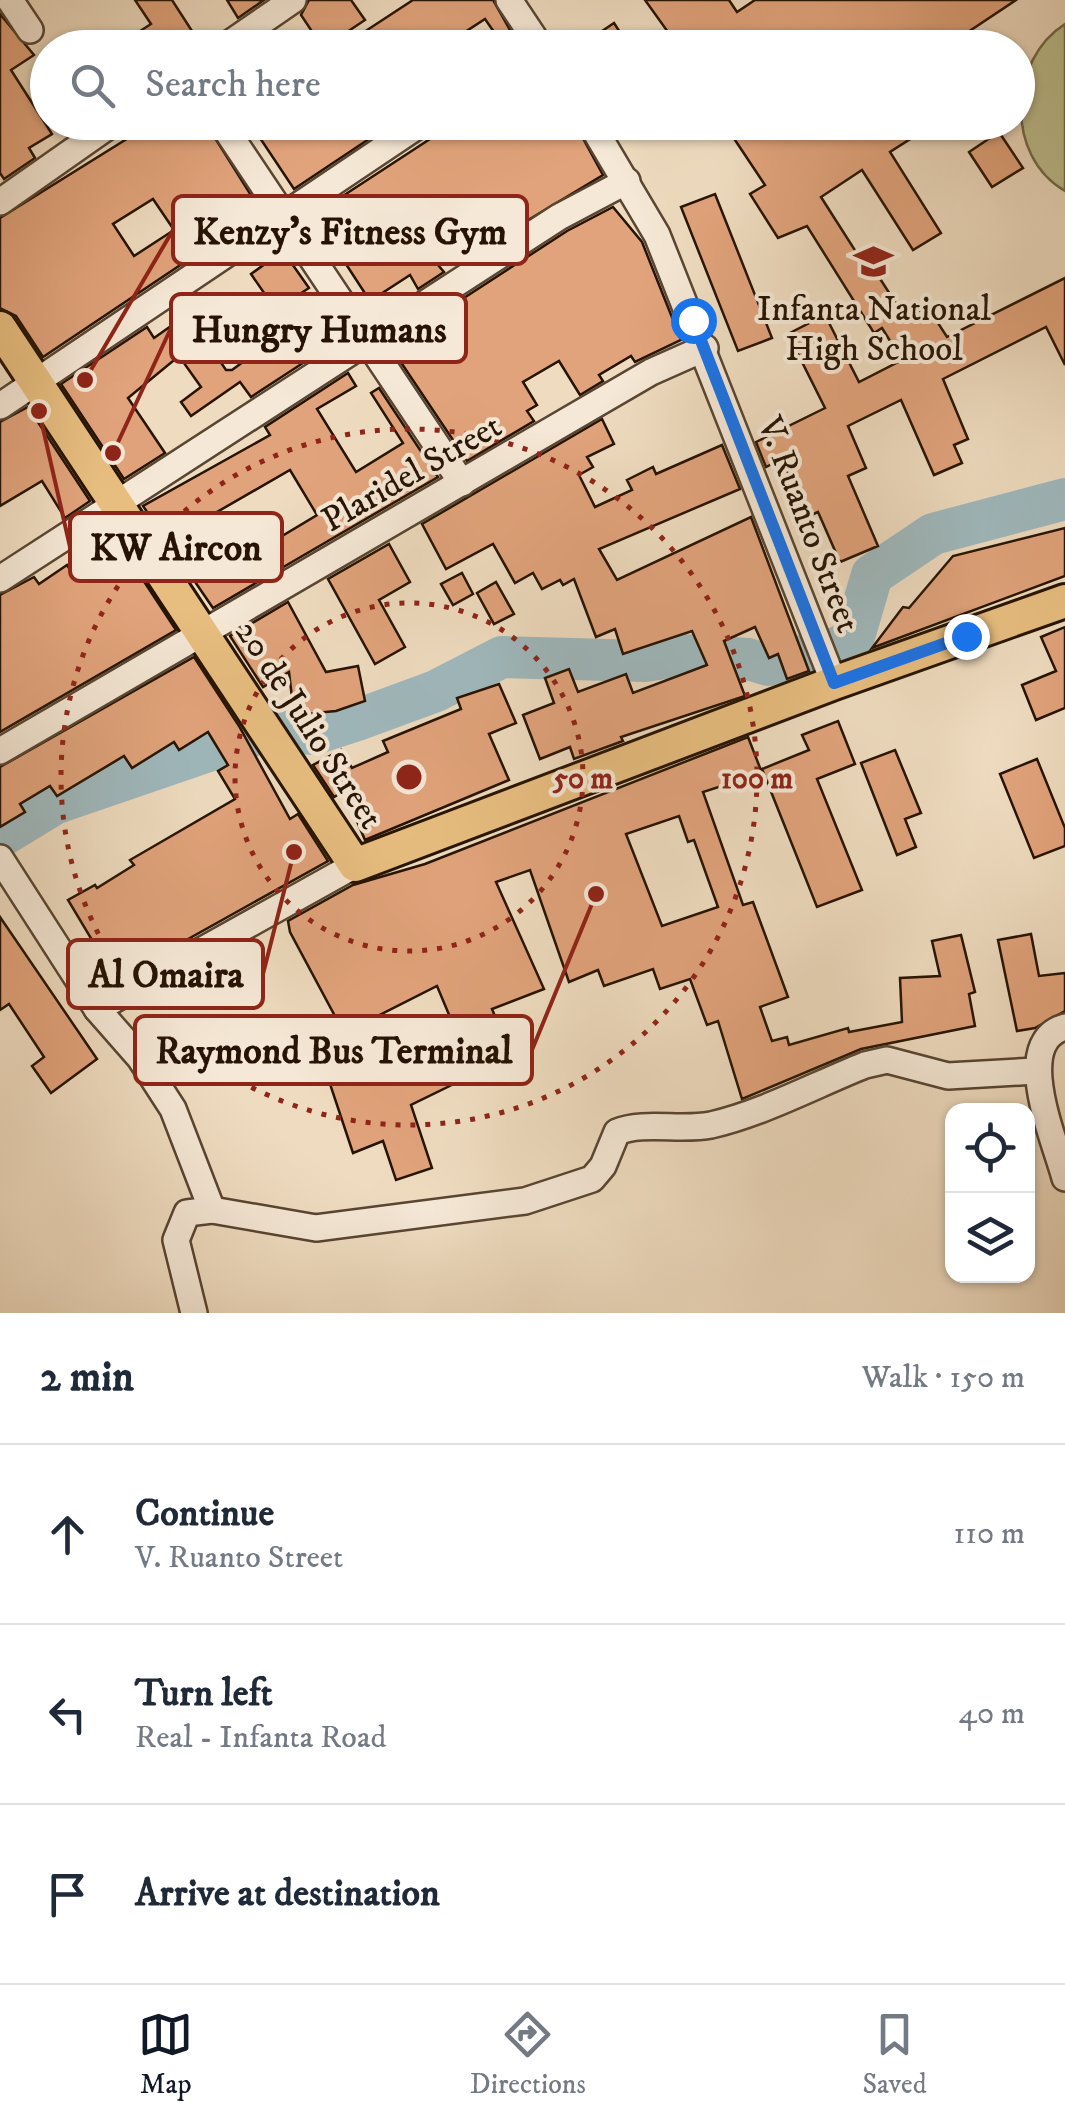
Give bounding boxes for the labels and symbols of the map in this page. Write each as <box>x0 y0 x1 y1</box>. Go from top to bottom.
callout: Kenzy's Fitness Gym <box>173 196 527 264</box>
text: Kenzy's Fitness Gym <box>193 209 507 257</box>
school or university icon: Infanta National High School <box>853 240 895 282</box>
place label: Infanta National High School <box>757 288 992 372</box>
callout: Hungry Humans <box>171 294 466 362</box>
route start <box>671 298 717 344</box>
text: Hungry Humans <box>191 307 447 355</box>
street label: Plaridel Street <box>314 405 510 543</box>
street label: V. Ruanto Street <box>746 410 870 639</box>
callout: KW Aircon <box>70 513 282 581</box>
text: KW Aircon <box>90 525 262 573</box>
street label: 20 de Julio Street <box>225 612 392 838</box>
route end <box>944 614 990 660</box>
centre of rings <box>391 759 427 795</box>
text: 50 m <box>552 761 613 798</box>
text: 100 m <box>721 761 794 798</box>
callout: Al Omaira <box>68 940 263 1008</box>
text: Al Omaira <box>87 952 245 1000</box>
callout: Raymond Bus Terminal <box>135 1016 532 1084</box>
text: Raymond Bus Terminal <box>156 1028 513 1076</box>

